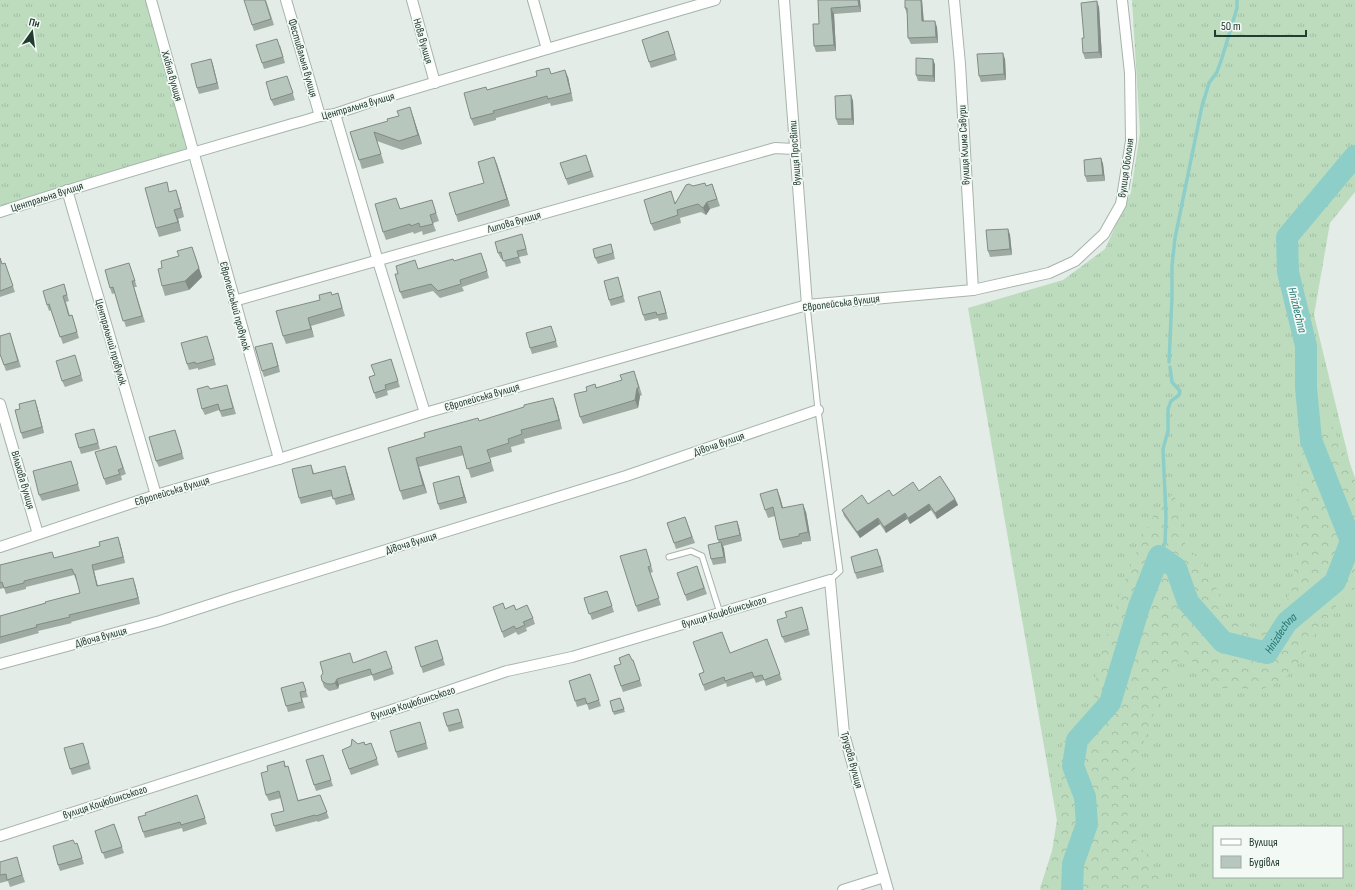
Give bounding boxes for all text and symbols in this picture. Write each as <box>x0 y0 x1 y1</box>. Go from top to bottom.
north arrow <box>12 12 52 52</box>
scale bar <box>1215 12 1306 38</box>
text: Пн <box>28 15 41 30</box>
street label: Фестивальна вулиця <box>286 17 320 99</box>
street label: Нова вулиця <box>410 17 436 65</box>
text: 50 m <box>1221 19 1241 34</box>
street label: Хлібна вулиця <box>158 48 185 103</box>
street label: Центральна вулиця <box>320 89 396 123</box>
street label: вулиця Клима Савури <box>955 104 973 185</box>
street label: вулиця Просвіти <box>786 120 804 186</box>
street label: вулиця Оболоня <box>1115 137 1137 199</box>
street label: Центральна вулиця <box>9 179 85 215</box>
street label: Липова вулиця <box>485 208 542 236</box>
street label: Європейський провулок <box>217 260 253 353</box>
water label: Hnizdechna <box>1284 286 1310 334</box>
street label: Європейська вулиця <box>802 292 880 314</box>
street label: Центральний провулок <box>92 297 130 387</box>
street label: Європейська вулиця <box>443 380 521 414</box>
street label: Дівоча вулиця <box>692 429 746 459</box>
street label: Вільхова вулиця <box>8 449 38 511</box>
street label: Європейська вулиця <box>133 473 211 509</box>
street label: Дівоча вулиця <box>384 529 438 557</box>
street label: вулиця Коцюбинського <box>680 593 768 631</box>
water label: Hnizdechna <box>1261 610 1300 656</box>
street label: Дівоча вулиця <box>74 624 128 650</box>
street label: вулиця Коцюбинського <box>369 683 457 723</box>
street label: Трудова вулиця <box>838 730 866 790</box>
street label: вулиця Коцюбинського <box>61 782 149 822</box>
legend <box>1213 826 1343 878</box>
text: Вулиця <box>1249 835 1278 850</box>
text: Будівля <box>1249 855 1280 870</box>

